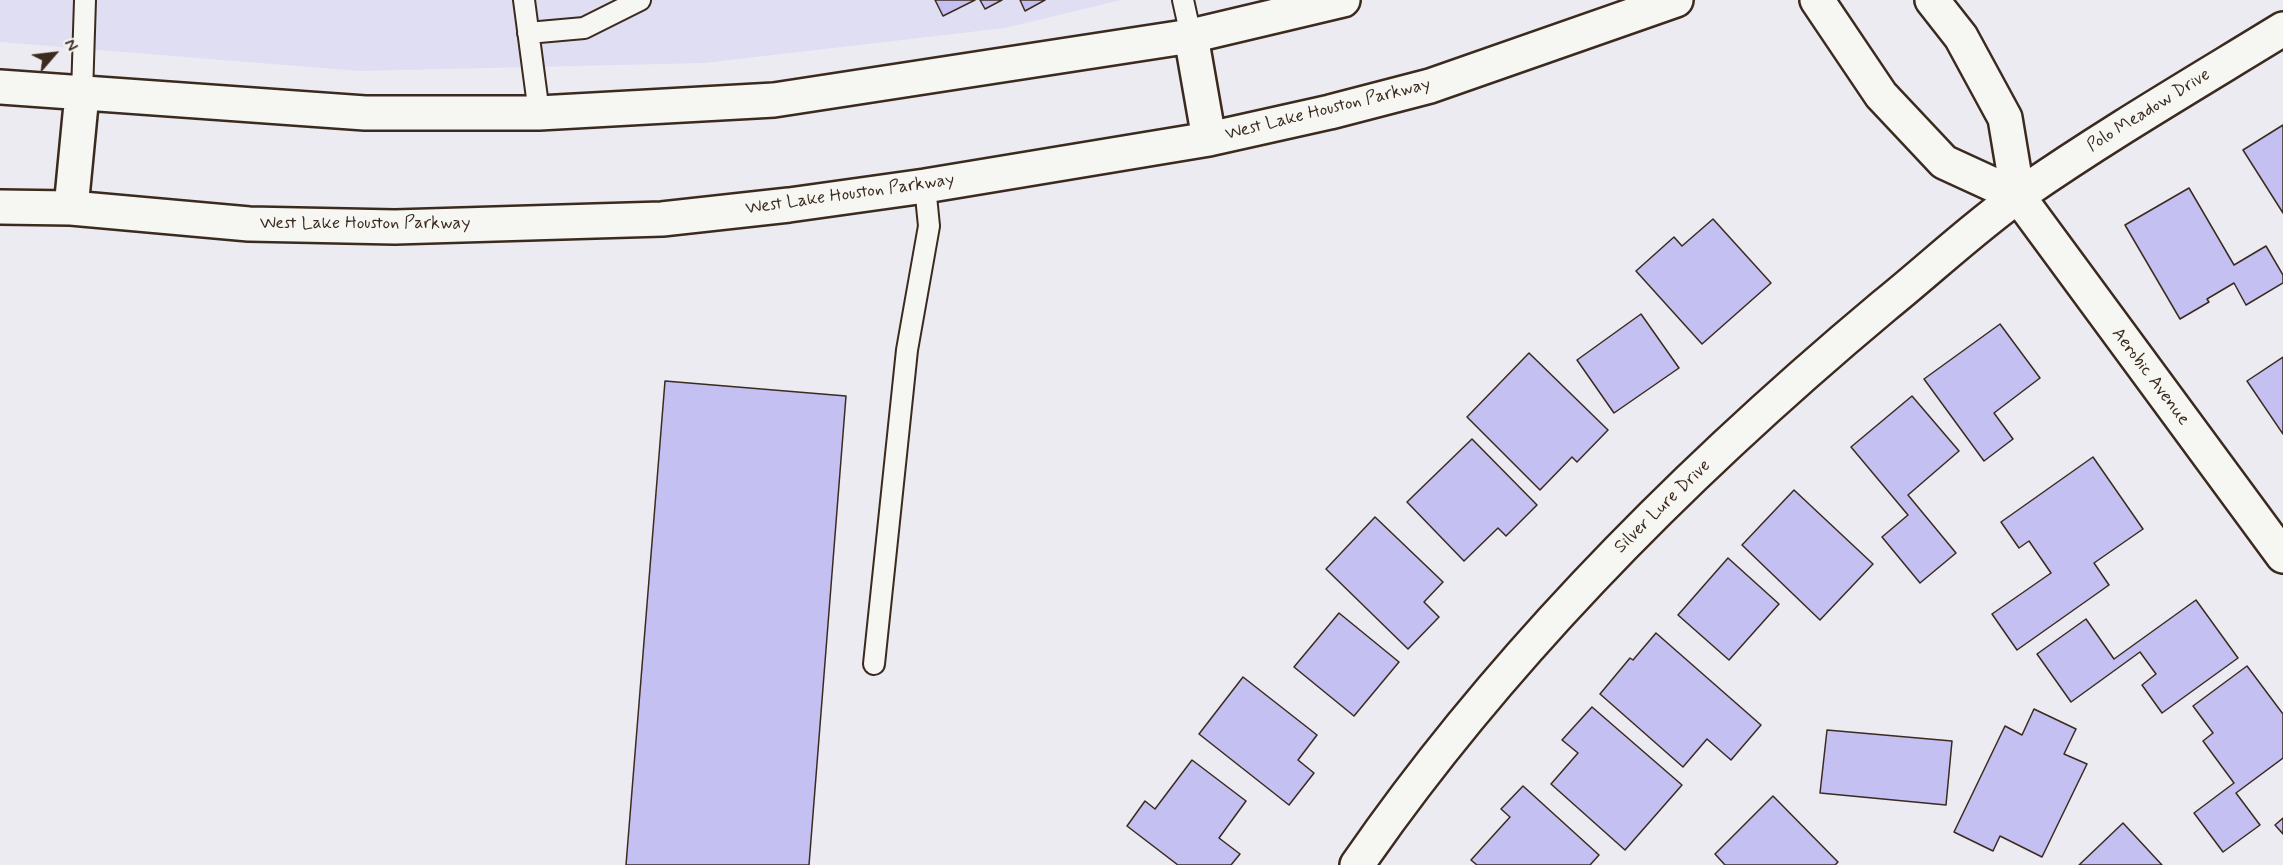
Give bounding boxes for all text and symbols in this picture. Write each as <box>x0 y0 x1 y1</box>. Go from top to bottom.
north arrow <box>24 24 84 84</box>
text: N <box>59 36 82 55</box>
street label: Polo Meadow Drive <box>2084 64 2214 158</box>
street label: West Lake Houston Parkway <box>1223 74 1433 146</box>
street label: West Lake Houston Parkway <box>744 170 956 220</box>
street label: West Lake Houston Parkway <box>260 213 470 235</box>
street label: Aerobic Avenue <box>2106 324 2194 430</box>
street label: Silver Lure Drive <box>1610 456 1716 558</box>

